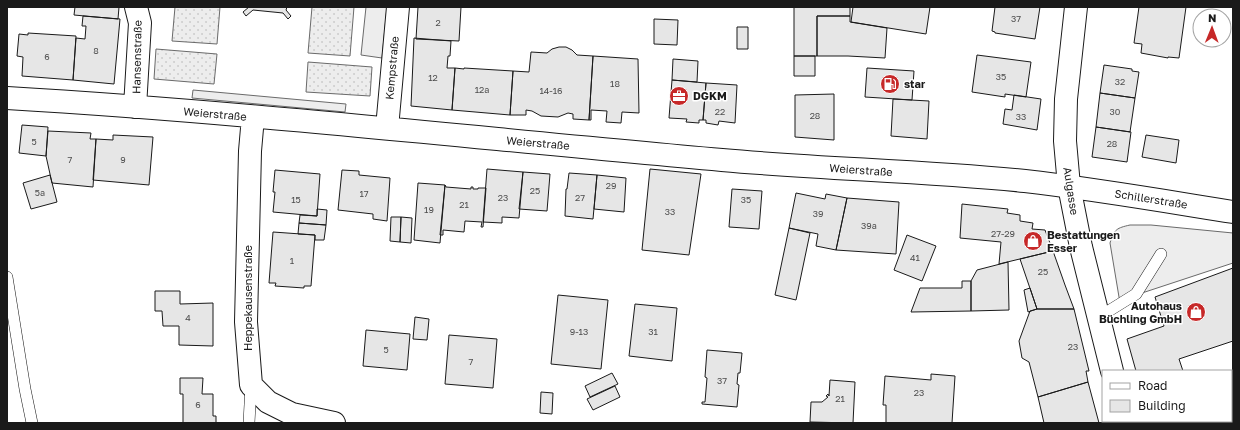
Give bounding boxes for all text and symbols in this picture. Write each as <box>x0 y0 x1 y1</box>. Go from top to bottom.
north arrow <box>1192 8 1232 48</box>
text: N <box>1208 11 1216 24</box>
house number: 37 <box>1011 13 1021 24</box>
house number: 2 <box>435 17 441 28</box>
street label: Hansenstraße <box>129 20 144 94</box>
street label: Kempstraße <box>382 36 401 100</box>
house number: 8 <box>93 45 99 56</box>
house number: 6 <box>44 51 50 62</box>
house number: 35 <box>996 71 1006 82</box>
house number: 12 <box>428 72 438 83</box>
fuel station icon: star <box>879 73 901 95</box>
house number: 32 <box>1115 76 1125 87</box>
place label: star <box>904 77 926 90</box>
house number: 18 <box>610 78 620 89</box>
house number: 12a <box>475 84 489 95</box>
house number: 14-16 <box>539 85 563 96</box>
office icon: DGKM <box>668 85 690 107</box>
place label: DGKM <box>693 89 727 102</box>
street label: Weierstraße <box>183 104 247 123</box>
house number: 22 <box>715 106 725 117</box>
house number: 30 <box>1110 106 1121 117</box>
house number: 28 <box>810 110 820 121</box>
house number: 33 <box>1016 111 1026 122</box>
street label: Weierstraße <box>506 133 570 152</box>
house number: 5 <box>31 136 37 147</box>
house number: 28 <box>1107 138 1117 149</box>
house number: 7 <box>68 154 73 165</box>
house number: 9 <box>120 154 126 165</box>
street label: Weierstraße <box>829 161 893 178</box>
street label: Aulgasse <box>1061 166 1082 216</box>
house number: 29 <box>606 180 616 191</box>
house number: 25 <box>530 185 540 196</box>
street label: Schillerstraße <box>1114 186 1189 211</box>
house number: 5a <box>35 187 45 198</box>
house number: 17 <box>359 188 369 199</box>
house number: 23 <box>498 192 508 203</box>
house number: 27 <box>575 192 585 203</box>
house number: 15 <box>291 194 301 205</box>
house number: 35 <box>741 194 751 205</box>
house number: 21 <box>459 199 469 210</box>
house number: 19 <box>424 204 434 215</box>
house number: 33 <box>665 206 675 217</box>
house number: 39 <box>813 208 823 219</box>
house number: 39a <box>861 220 877 231</box>
house number: 27-29 <box>991 228 1015 239</box>
place label: Bestattungen Esser <box>1047 228 1120 254</box>
shop icon: Bestattungen Esser <box>1022 230 1044 252</box>
street label: Heppekausenstraße <box>241 245 254 351</box>
house number: 41 <box>910 252 921 263</box>
house number: 1 <box>290 255 295 266</box>
house number: 25 <box>1038 266 1048 277</box>
place label: Autohaus Büchling GmbH <box>1099 299 1182 325</box>
shop icon: Autohaus Büchling GmbH <box>1185 301 1207 323</box>
house number: 4 <box>185 312 191 323</box>
house number: 9-13 <box>570 326 588 337</box>
house number: 31 <box>648 326 658 337</box>
house number: 23 <box>1068 341 1078 352</box>
house number: 5 <box>383 344 389 355</box>
house number: 7 <box>469 356 474 367</box>
legend <box>1102 370 1232 422</box>
house number: 37 <box>717 375 727 386</box>
text: Road <box>1138 378 1167 393</box>
house number: 23 <box>914 387 924 398</box>
house number: 21 <box>835 393 845 404</box>
text: Building <box>1138 398 1186 413</box>
house number: 6 <box>195 399 201 410</box>

